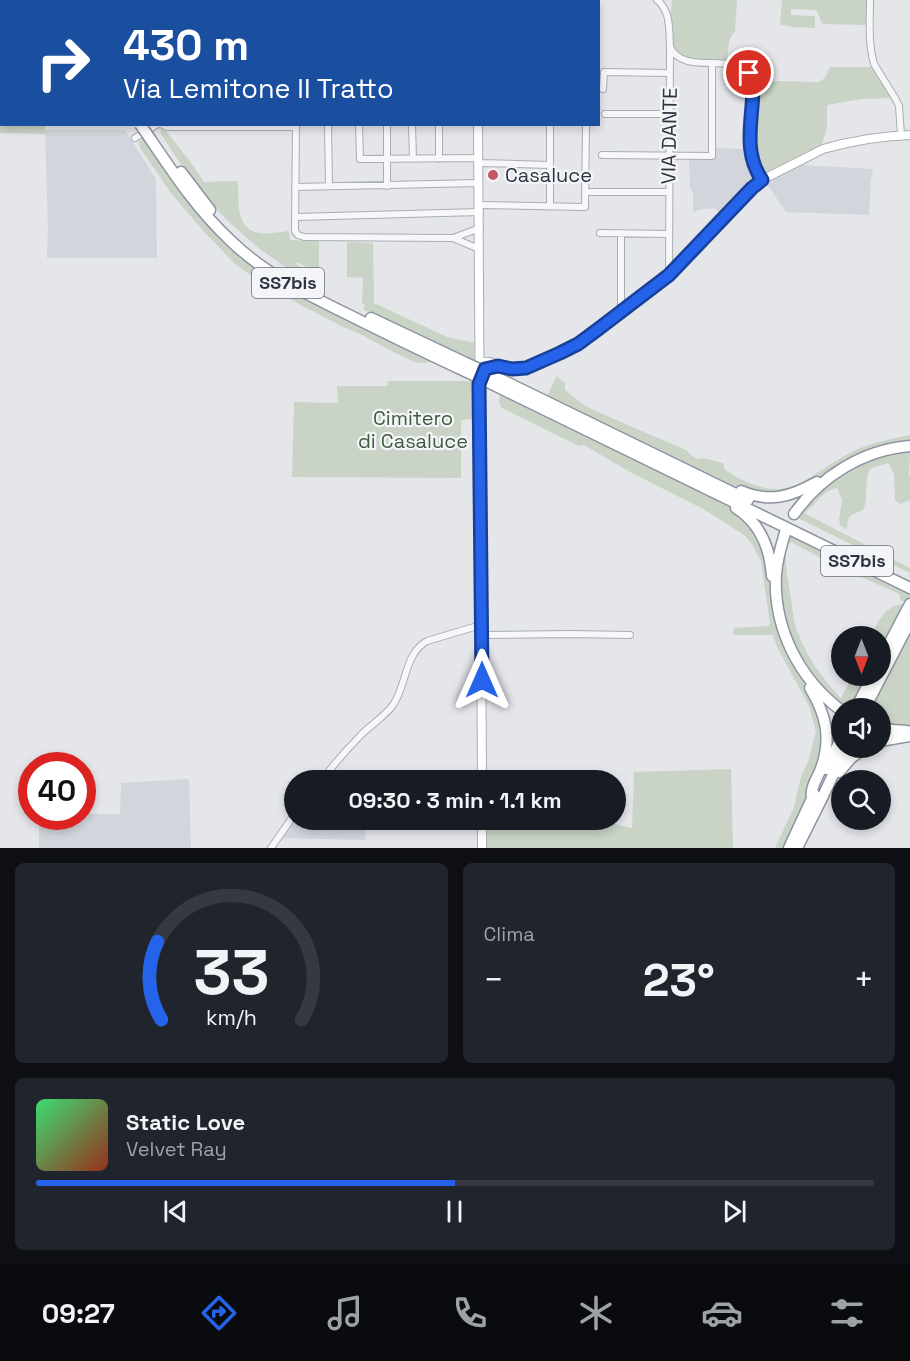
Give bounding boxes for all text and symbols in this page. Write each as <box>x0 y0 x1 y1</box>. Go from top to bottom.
text: 430 m <box>123 19 249 72</box>
icon: right <box>24 24 102 102</box>
pin <box>723 47 774 98</box>
icon: arrive <box>732 56 765 89</box>
text: Via Lemitone II Tratto <box>123 71 394 106</box>
street label: VIA DANTE <box>655 87 683 185</box>
place label: Casaluce <box>505 162 592 188</box>
marker: Casaluce <box>486 168 500 182</box>
road number: SS7bis <box>252 268 324 298</box>
park label: Cimitero di Casaluce <box>358 405 468 454</box>
road number: SS7bis <box>821 546 893 576</box>
north arrow <box>831 626 891 686</box>
map controls <box>831 626 891 830</box>
position arrow <box>450 648 514 712</box>
button: sound <box>831 698 891 758</box>
speed limit sign: 40 <box>18 752 96 830</box>
button: search <box>831 770 891 830</box>
text: 09:30 · 3 min · 1.1 km <box>348 786 562 814</box>
text: Clima <box>484 921 535 947</box>
text: 33 <box>193 933 269 1012</box>
text: 23° <box>643 952 715 1009</box>
text: − <box>484 959 504 1001</box>
text: + <box>854 959 874 1001</box>
text: km/h <box>206 1004 257 1031</box>
text: Static Love <box>126 1108 245 1136</box>
text: Velvet Ray <box>126 1136 227 1162</box>
icon: previous <box>159 1195 192 1228</box>
icon: pause <box>438 1195 471 1228</box>
icon: next <box>718 1195 751 1228</box>
icon: directions <box>198 1292 240 1334</box>
icon: music <box>324 1292 366 1334</box>
icon: phone <box>449 1292 491 1334</box>
icon: climate <box>575 1292 617 1334</box>
icon: car <box>701 1292 743 1334</box>
icon: filters <box>826 1292 868 1334</box>
text: 09:27 <box>42 1296 115 1331</box>

